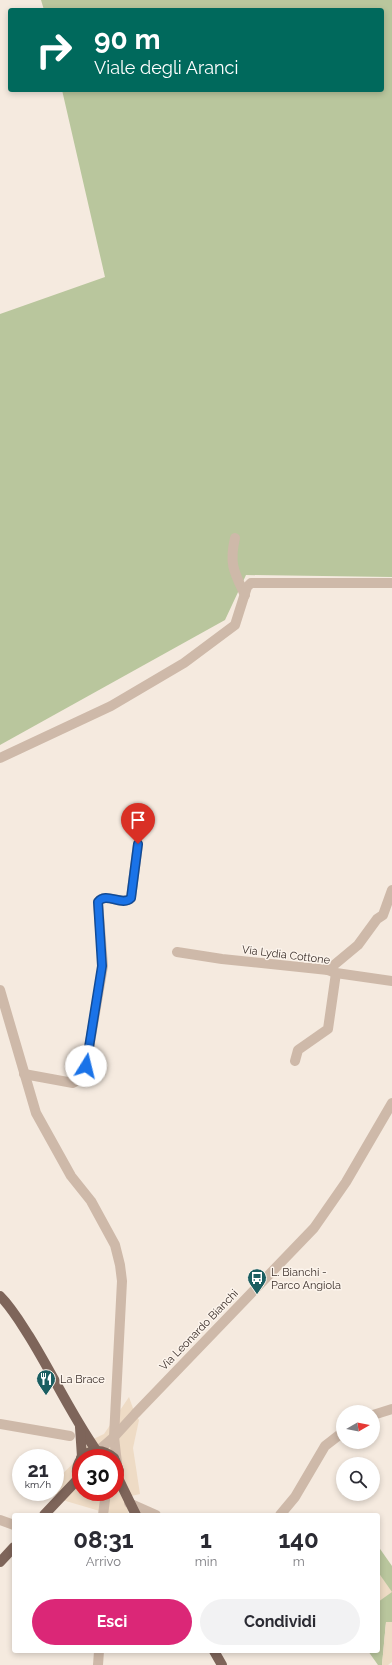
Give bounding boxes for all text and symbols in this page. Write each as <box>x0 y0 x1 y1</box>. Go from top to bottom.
text: 90 m <box>94 23 160 56</box>
icon: right <box>28 24 80 76</box>
text: Viale degli Aranci <box>94 57 238 78</box>
pin <box>121 803 155 844</box>
icon: arrive <box>127 809 149 831</box>
street label: Via Lydia Cottone <box>241 943 331 967</box>
position arrow <box>65 1045 107 1087</box>
place label: L. Bianchi - Parco Angiola <box>271 1266 341 1292</box>
bus stop icon: L. Bianchi - Parco Angiola <box>246 1267 268 1295</box>
street label: Via Leonardo Bianchi <box>157 1287 241 1373</box>
restaurant icon: La Brace <box>35 1368 57 1396</box>
place label: La Brace <box>60 1373 105 1386</box>
north arrow <box>336 1405 380 1449</box>
map controls <box>336 1405 380 1501</box>
speed limit sign: 30 <box>72 1449 124 1501</box>
button: search <box>336 1457 380 1501</box>
text: 21 <box>27 1458 49 1482</box>
text: km/h <box>25 1479 51 1490</box>
text: 08:31 <box>73 1525 134 1554</box>
text: 1 <box>200 1525 212 1554</box>
text: 140 <box>278 1525 319 1554</box>
text: Arrivo <box>86 1554 121 1569</box>
text: min <box>195 1554 217 1569</box>
text: m <box>293 1554 305 1569</box>
button: Esci <box>32 1599 192 1645</box>
button: Condividi <box>200 1599 360 1645</box>

